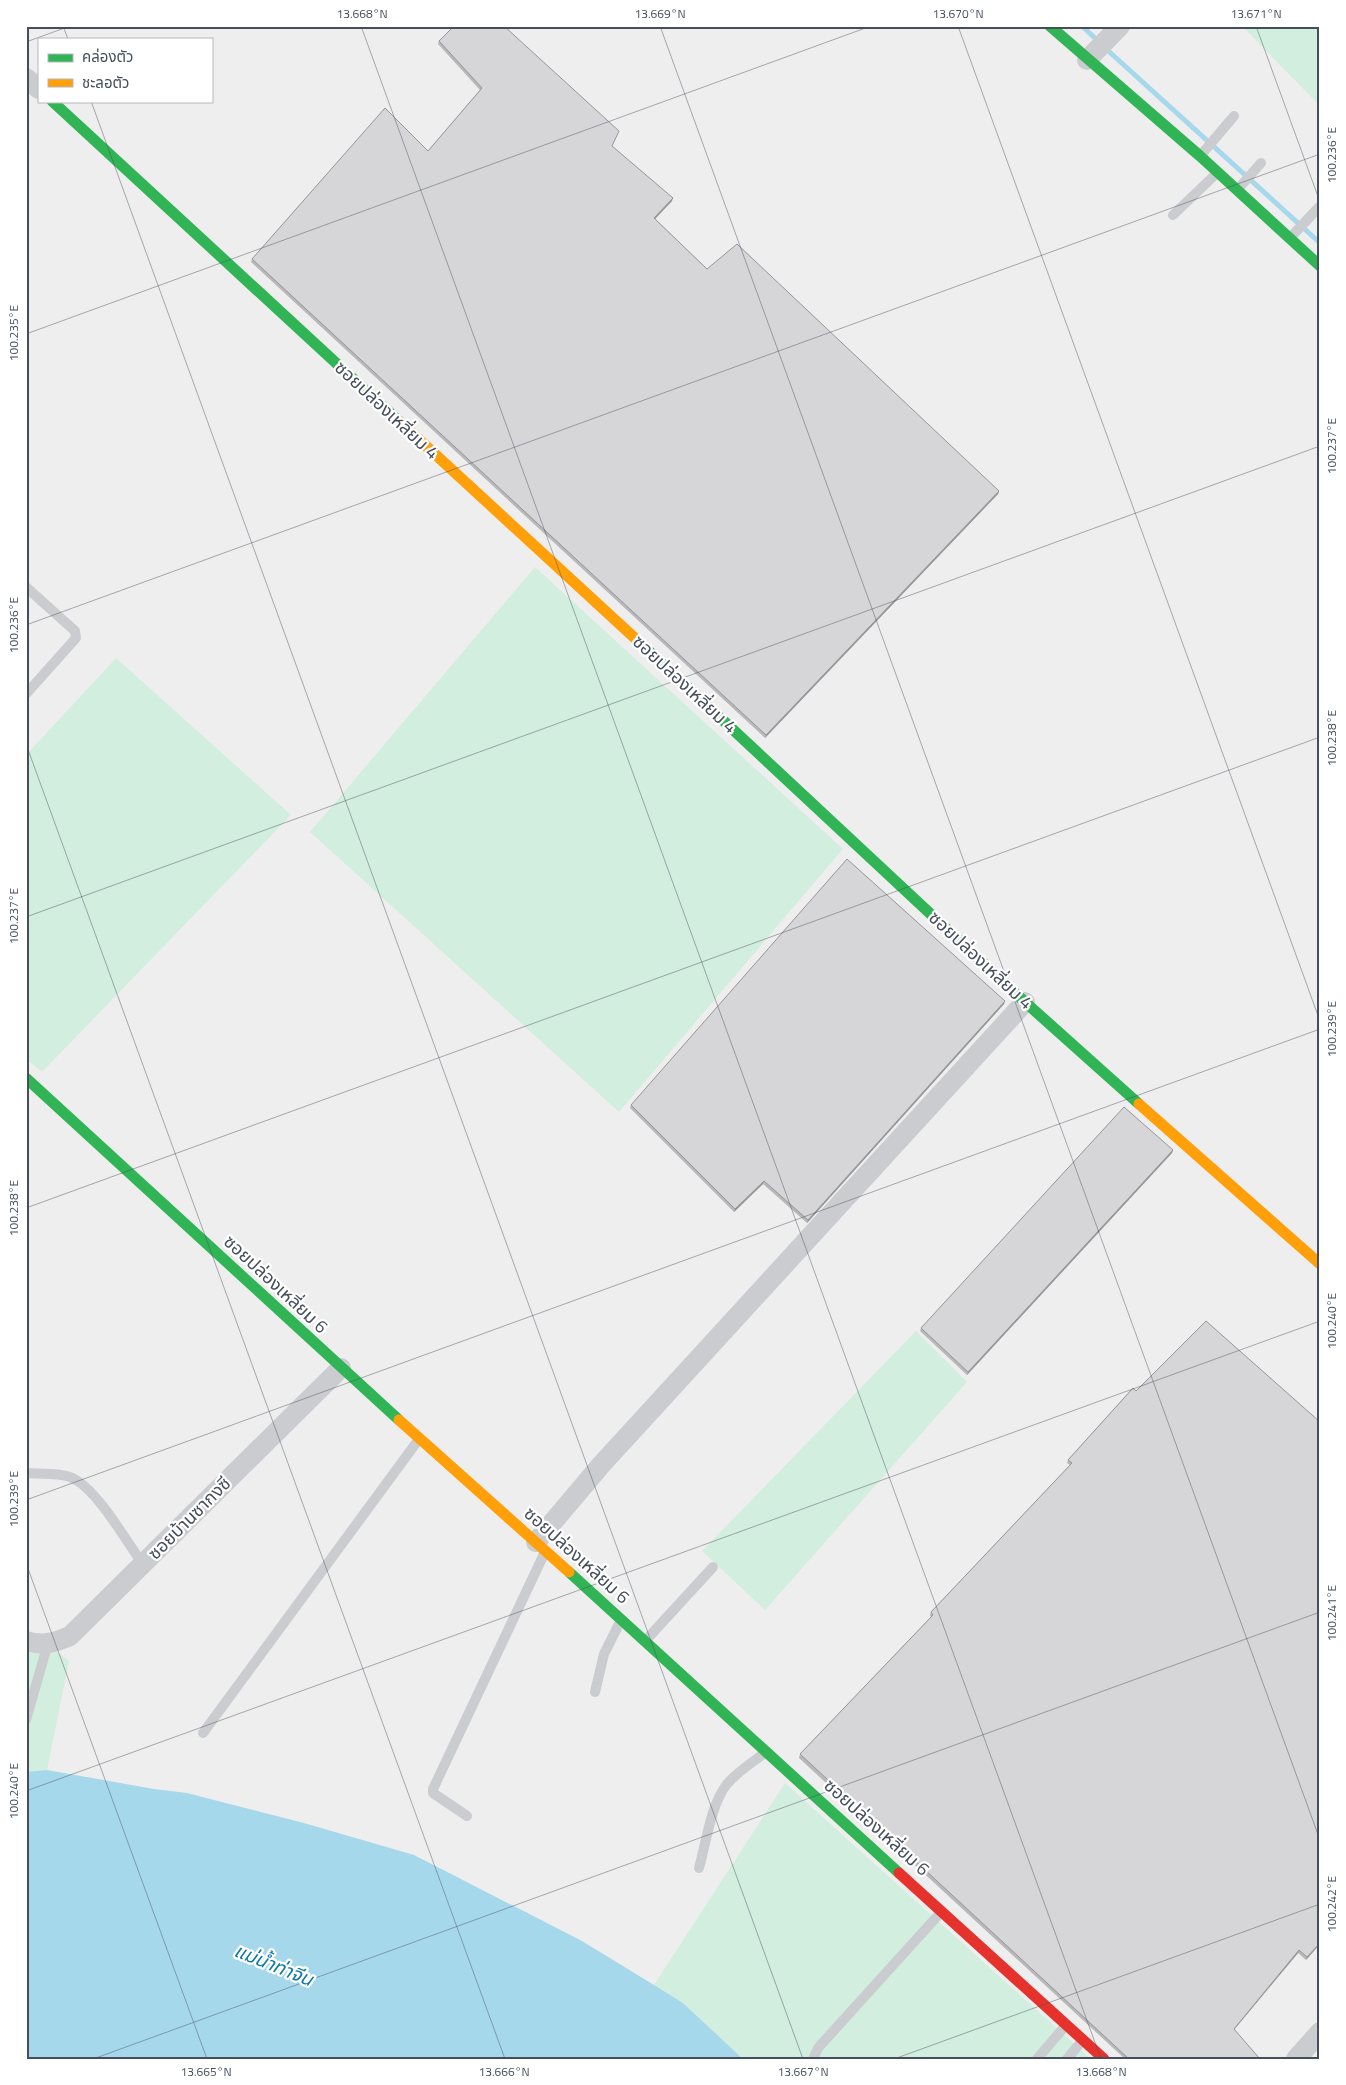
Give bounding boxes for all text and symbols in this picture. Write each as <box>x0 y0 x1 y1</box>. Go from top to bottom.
text: 13.668°N <box>336 4 388 23</box>
text: 13.669°N <box>634 4 686 23</box>
text: 13.670°N <box>932 4 984 23</box>
text: 13.671°N <box>1230 4 1282 23</box>
legend <box>38 38 212 102</box>
text: คล่องตัว <box>82 45 133 68</box>
text: ชะลอตัว <box>82 71 129 94</box>
text: 100.236°E <box>1322 127 1341 183</box>
text: 100.235°E <box>4 305 23 361</box>
street label: ซอยปล่องเหลี่ยม 4 <box>329 354 445 466</box>
text: 100.237°E <box>1322 418 1341 474</box>
text: 100.236°E <box>4 597 23 653</box>
street label: ซอยปล่องเหลี่ยม 4 <box>627 628 743 740</box>
text: 100.238°E <box>1322 710 1341 766</box>
text: 100.237°E <box>4 888 23 944</box>
street label: ซอยปล่องเหลี่ยม 4 <box>923 904 1039 1016</box>
text: 100.239°E <box>1322 1001 1341 1057</box>
text: 100.238°E <box>4 1180 23 1236</box>
street label: ซอยปล่องเหลี่ยม 6 <box>218 1228 334 1340</box>
text: 100.240°E <box>1322 1293 1341 1349</box>
street label: ซอยบ้านซากงซี <box>141 1470 237 1566</box>
text: 100.239°E <box>4 1471 23 1527</box>
street label: ซอยปล่องเหลี่ยม 6 <box>518 1500 636 1610</box>
text: 100.241°E <box>1322 1585 1341 1641</box>
text: 100.240°E <box>4 1763 23 1819</box>
street label: ซอยปล่องเหลี่ยม 6 <box>818 1772 936 1882</box>
text: 100.242°E <box>1322 1876 1341 1932</box>
water label: แม่น้ำท่าจีน <box>230 1935 319 1993</box>
text: 13.665°N <box>180 2062 232 2081</box>
text: 13.666°N <box>478 2062 530 2081</box>
text: 13.667°N <box>777 2062 829 2081</box>
text: 13.668°N <box>1075 2062 1127 2081</box>

